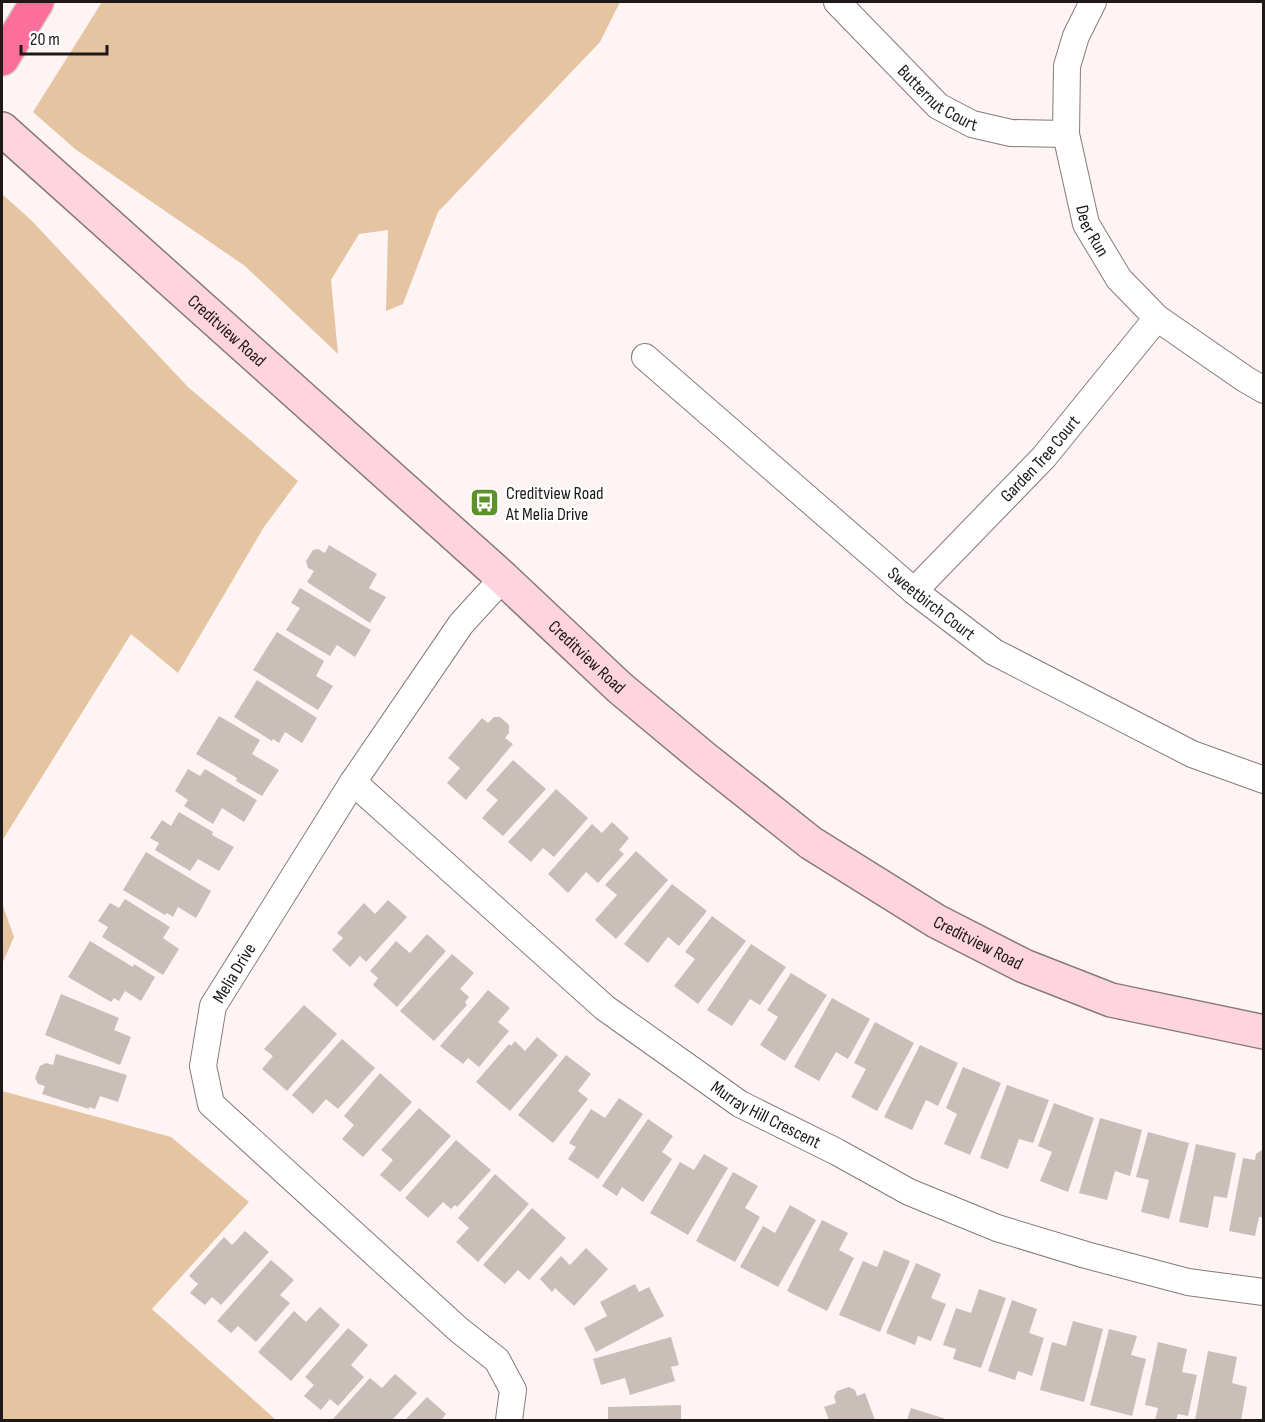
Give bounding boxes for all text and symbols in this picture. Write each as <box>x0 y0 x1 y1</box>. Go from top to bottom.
scale bar <box>21 18 106 56</box>
text: 20 m <box>30 29 60 50</box>
street label: Butternut Court <box>893 61 980 136</box>
street label: Deer Run <box>1071 203 1113 260</box>
street label: Creditview Road <box>183 290 270 371</box>
street label: Garden Tree Court <box>996 411 1085 506</box>
place label: Creditview Road At Melia Drive <box>505 483 604 525</box>
bus stop icon: Creditview Road At Melia Drive <box>469 487 501 519</box>
street label: Sweetbirch Court <box>883 563 980 645</box>
street label: Creditview Road <box>544 616 629 698</box>
street label: Creditview Road <box>930 911 1026 975</box>
street label: Melia Drive <box>208 939 260 1007</box>
street label: Murray Hill Crescent <box>707 1077 825 1154</box>

